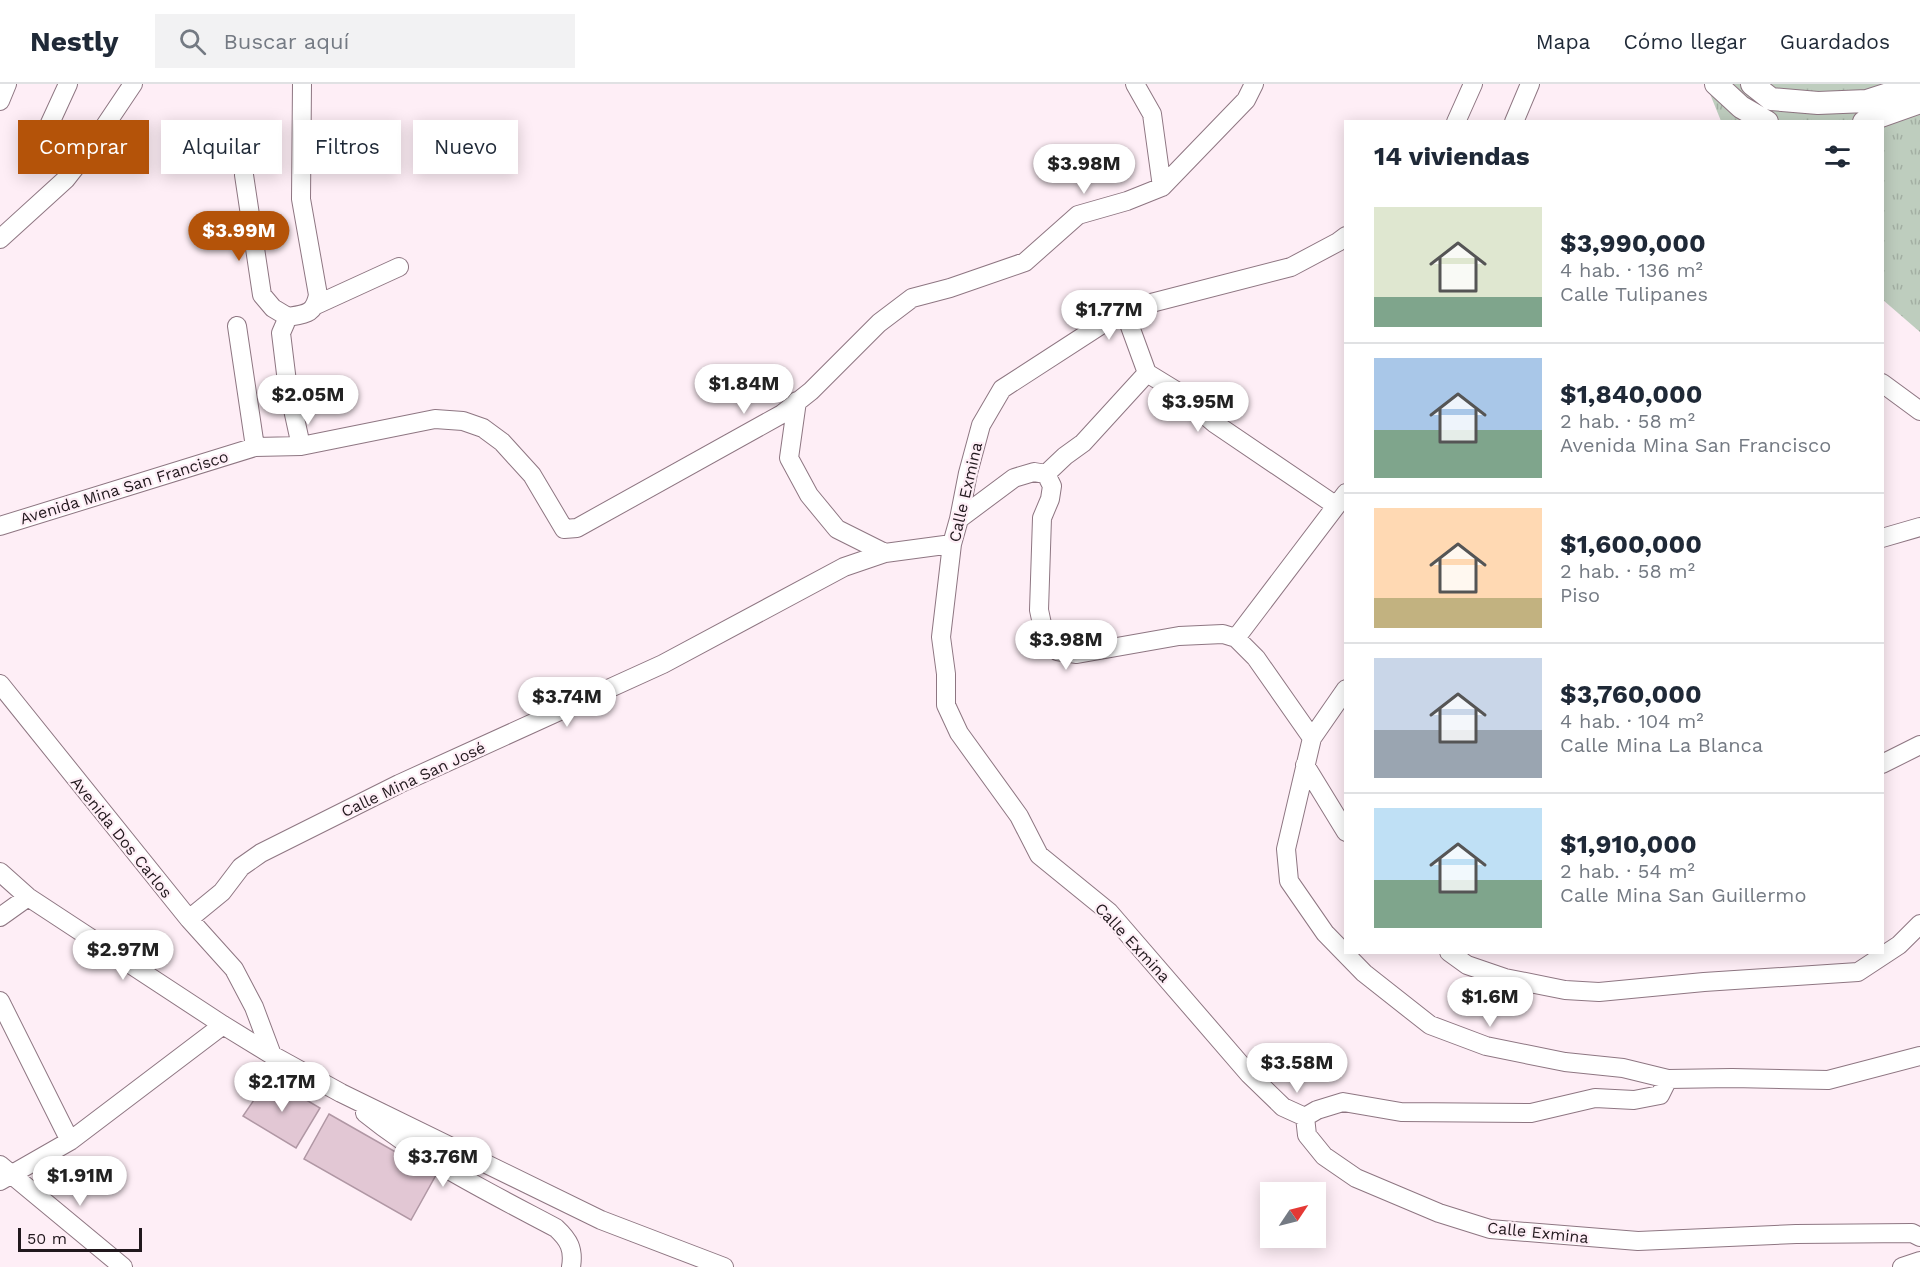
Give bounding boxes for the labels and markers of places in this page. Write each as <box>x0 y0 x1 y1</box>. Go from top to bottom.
pin: $3.98M <box>1035 144 1133 195</box>
pin: $3.99M <box>190 211 288 262</box>
pin: $1.77M <box>1060 290 1158 341</box>
pin: $1.84M <box>695 364 793 415</box>
pin: $2.05M <box>259 375 357 426</box>
pin: $3.95M <box>1149 382 1247 433</box>
pin: $3.98M <box>1017 620 1115 671</box>
pin: $3.74M <box>518 677 616 728</box>
pin: $2.97M <box>74 930 172 981</box>
pin: $1.6M <box>1448 977 1532 1028</box>
pin: $3.58M <box>1248 1043 1346 1094</box>
pin: $2.17M <box>233 1062 331 1113</box>
pin: $3.76M <box>394 1137 492 1188</box>
pin: $1.91M <box>31 1156 129 1207</box>

